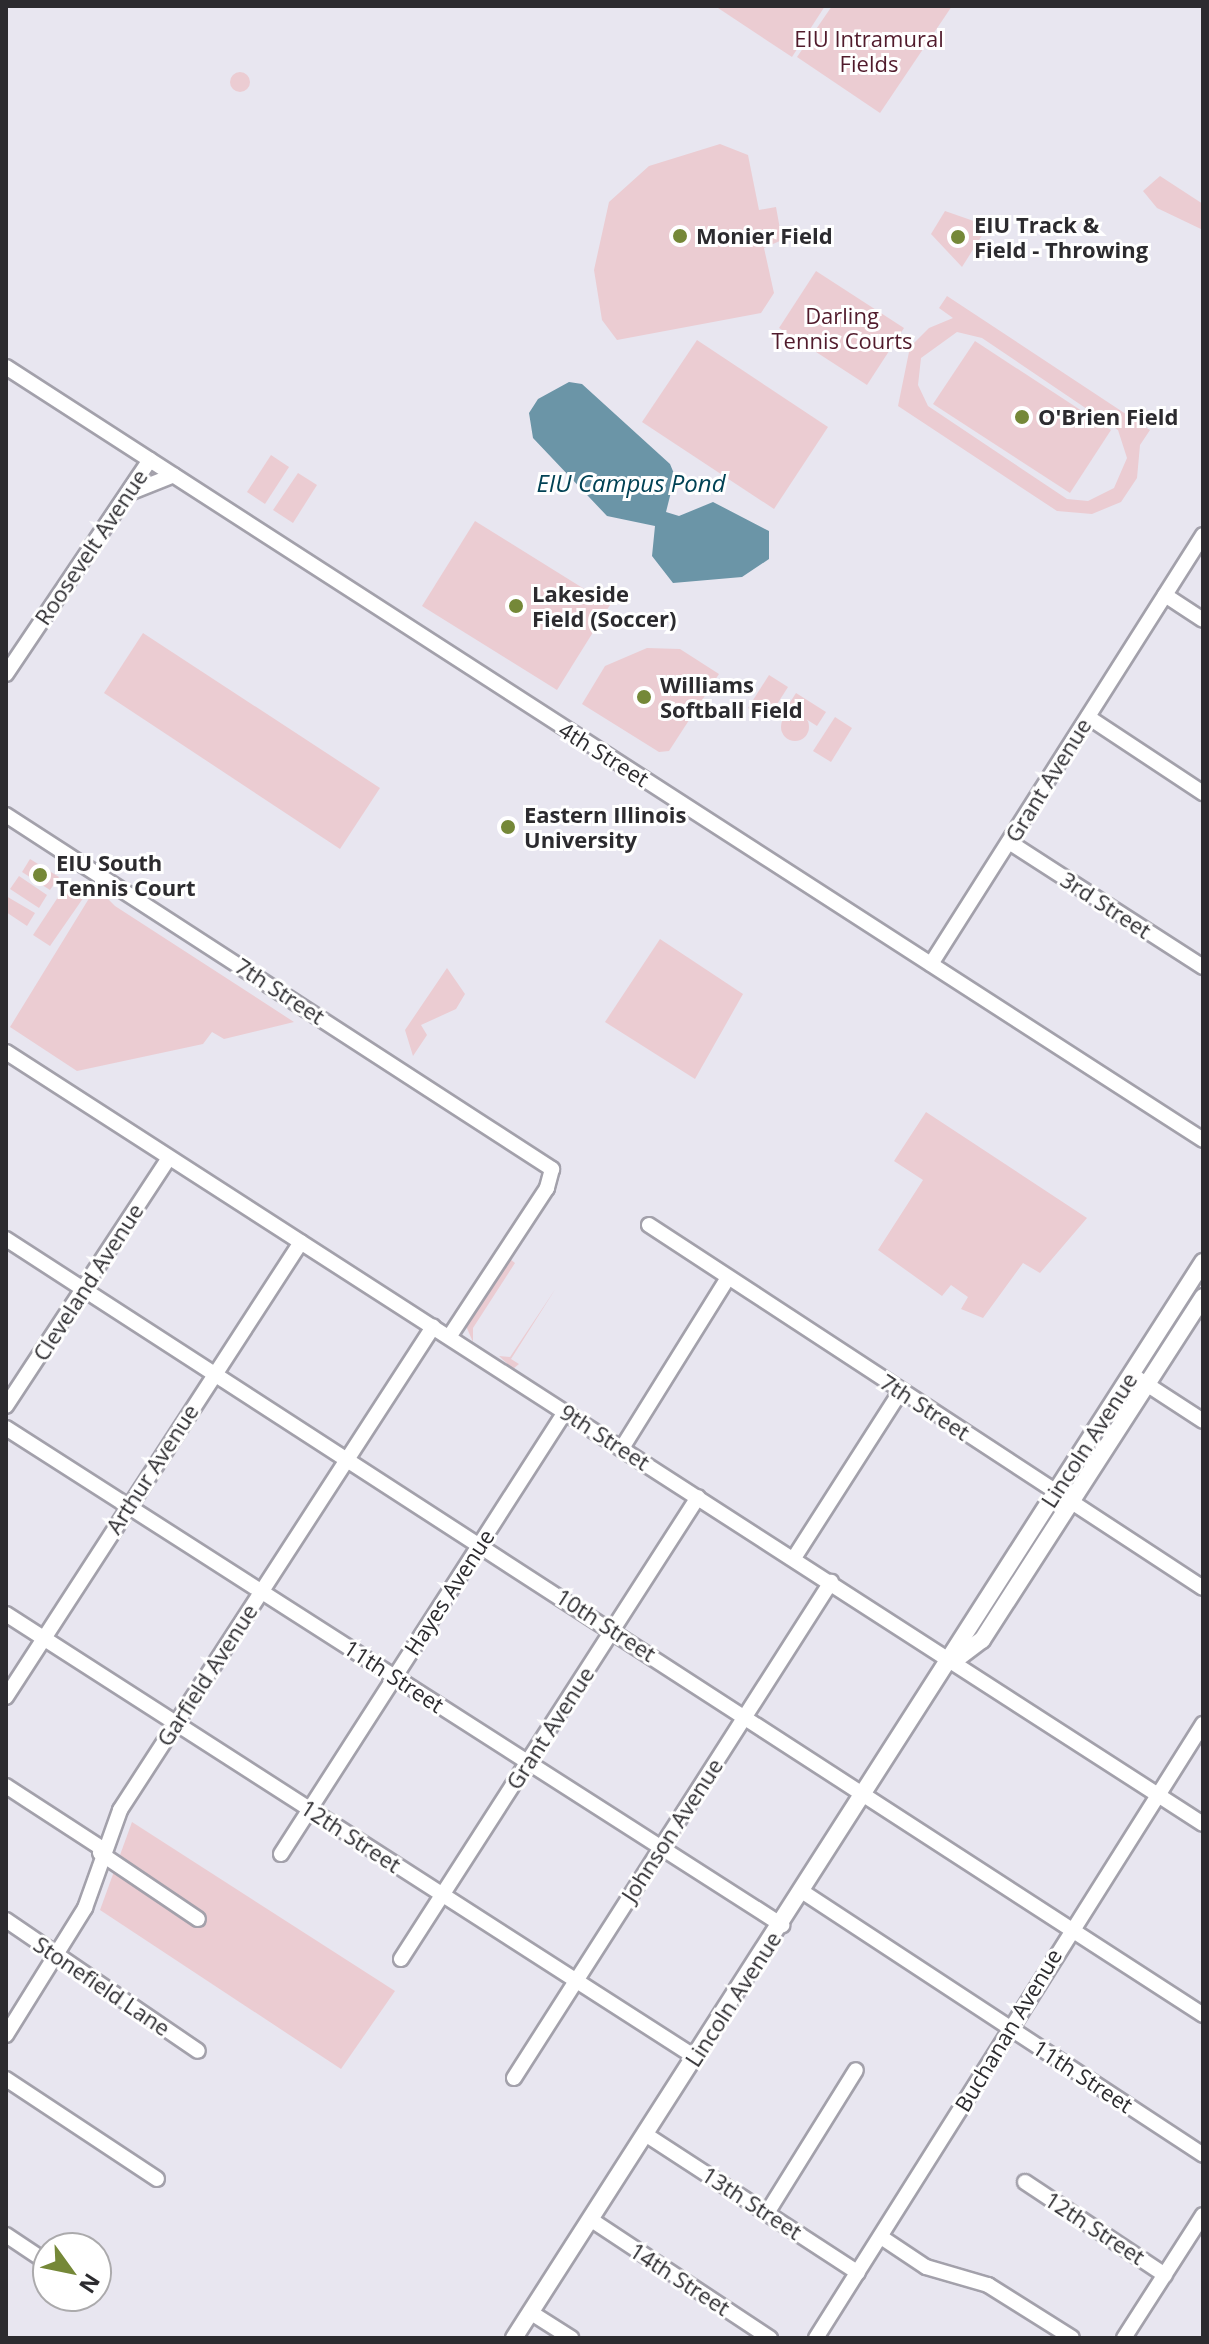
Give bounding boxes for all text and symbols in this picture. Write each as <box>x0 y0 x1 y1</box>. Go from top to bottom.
park label: EIU Intramural Fields <box>794 25 944 76</box>
place label: EIU Track & Field - Throwing <box>974 211 1148 262</box>
place label: Monier Field <box>696 223 833 249</box>
marker: Monier Field <box>671 227 689 245</box>
marker: EIU Track & Field - Throwing <box>949 228 967 246</box>
park label: Darling Tennis Courts <box>771 302 913 354</box>
place label: O'Brien Field <box>1038 404 1178 430</box>
marker: O'Brien Field <box>1013 408 1031 426</box>
street label: Roosevelt Avenue <box>29 464 153 630</box>
water label: EIU Campus Pond <box>536 469 726 497</box>
place label: Lakeside Field (Soccer) <box>532 580 676 632</box>
marker: Lakeside Field (Soccer) <box>507 597 525 615</box>
place label: Williams Softball Field <box>660 671 803 722</box>
marker: Williams Softball Field <box>635 688 653 706</box>
street label: Grant Avenue <box>999 713 1097 847</box>
street label: 4th Street <box>554 716 654 792</box>
place label: Eastern Illinois University <box>524 801 686 852</box>
marker: Eastern Illinois University <box>499 818 517 836</box>
place label: EIU South Tennis Court <box>56 849 196 900</box>
marker: EIU South Tennis Court <box>31 866 49 884</box>
street label: 3rd Street <box>1056 866 1156 944</box>
street label: 7th Street <box>230 952 330 1030</box>
street label: Cleveland Avenue <box>27 1198 149 1366</box>
street label: 7th Street <box>875 1368 975 1446</box>
street label: Lincoln Avenue <box>1036 1368 1142 1512</box>
street label: 9th Street <box>555 1398 655 1476</box>
street label: Arthur Avenue <box>100 1399 204 1539</box>
street label: Hayes Avenue <box>399 1524 499 1660</box>
street label: 10th Street <box>551 1583 661 1667</box>
street label: Garfield Avenue <box>151 1599 263 1751</box>
street label: 11th Street <box>339 1634 449 1718</box>
street label: Grant Avenue <box>501 1662 599 1794</box>
street label: Johnson Avenue <box>616 1753 728 1907</box>
street label: 12th Street <box>296 1794 406 1878</box>
street label: Lincoln Avenue <box>680 1927 786 2071</box>
street label: Stonefield Lane <box>29 1931 175 2041</box>
street label: Buchanan Avenue <box>949 1944 1067 2116</box>
street label: 11th Street <box>1028 2034 1138 2118</box>
street label: 13th Street <box>697 2161 807 2245</box>
street label: 12th Street <box>1040 2186 1150 2270</box>
north arrow <box>32 2232 112 2312</box>
street label: 14th Street <box>625 2237 735 2321</box>
text: N <box>73 2268 108 2300</box>

